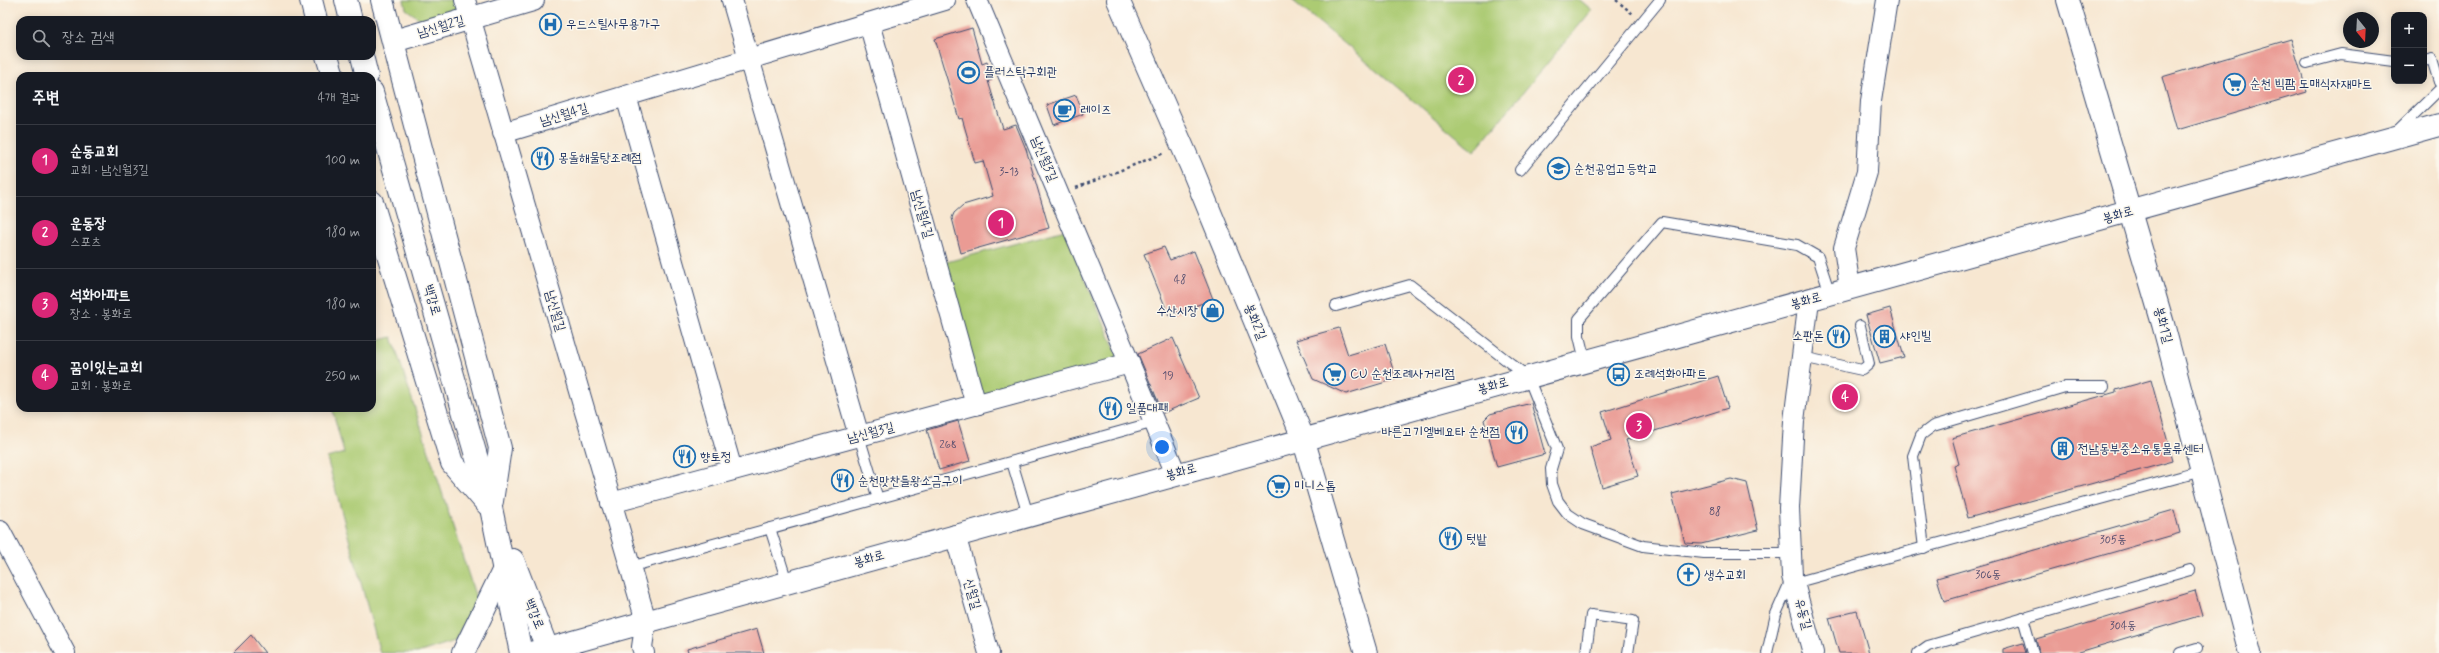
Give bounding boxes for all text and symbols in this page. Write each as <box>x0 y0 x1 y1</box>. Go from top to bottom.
hospital icon: 우드스틸사무용가구 <box>537 11 563 37</box>
street label: 남신월2길 <box>415 12 467 42</box>
north arrow <box>2343 12 2379 48</box>
map controls <box>2391 12 2427 84</box>
button: + <box>2391 12 2427 48</box>
search box <box>16 16 376 60</box>
place label: 우드스틸사무용가구 <box>566 16 660 33</box>
icon: search <box>30 27 52 49</box>
text: 장소 검색 <box>62 28 114 48</box>
button: − <box>2391 48 2427 84</box>
sports icon: 플러스탁구회관 <box>955 59 981 85</box>
place label: 플러스탁구회관 <box>984 64 1057 81</box>
pin: 2 <box>1448 65 1474 95</box>
supermarket icon: 순천 빅팜 도매식자재마트 <box>2221 71 2247 97</box>
place label: 순천 빅팜 도매식자재마트 <box>2250 76 2372 93</box>
text: 주변 <box>32 87 59 109</box>
text: 4개 결과 <box>318 90 360 107</box>
cafe icon: 레이즈 <box>1052 97 1078 123</box>
street label: 남신월4길 <box>538 100 590 130</box>
place label: 레이즈 <box>1080 102 1111 119</box>
street label: 남신월3길 <box>1027 134 1061 184</box>
text: 순동교회 <box>70 142 118 162</box>
restaurant icon: 몽돌해물탕조례점 <box>529 145 555 171</box>
place label: 몽돌해물탕조례점 <box>558 150 642 167</box>
text: 1 <box>42 152 48 169</box>
text: 100 m <box>325 152 360 169</box>
school or university icon: 순천공업고등학교 <box>1546 156 1572 182</box>
place label: 순천공업고등학교 <box>1574 161 1658 178</box>
text: 교회 · 남신월3길 <box>70 162 149 179</box>
house number: 3-13 <box>999 165 1019 179</box>
street label: 남신월4길 <box>907 188 937 240</box>
street label: 봉화로 <box>2101 203 2135 227</box>
pin: 1 <box>988 208 1014 238</box>
text: 운동장 <box>70 214 106 234</box>
text: 2 <box>42 224 48 241</box>
text: 180 m <box>325 224 360 241</box>
text: 스포츠 <box>70 234 101 251</box>
house number: 48 <box>1174 273 1186 287</box>
street label: 백강로 <box>420 283 444 317</box>
text: 석화아파트 <box>70 286 130 306</box>
street label: 남신월길 <box>541 289 569 333</box>
street label: 봉화로 <box>1789 289 1823 313</box>
text: 3 <box>42 296 48 313</box>
text: 180 m <box>325 296 360 313</box>
shop icon: 수산시장 <box>1200 298 1226 324</box>
street label: 봉화2길 <box>1240 301 1270 343</box>
place label: 수산시장 <box>1156 303 1198 320</box>
street label: 봉화1길 <box>2150 305 2176 345</box>
text: 장소 · 봉화로 <box>70 306 132 323</box>
restaurant icon: 소판돈 <box>1826 323 1852 349</box>
building icon: 샤인빌 <box>1872 323 1898 349</box>
place label: 소판돈 <box>1793 328 1824 345</box>
place label: 샤인빌 <box>1899 328 1932 345</box>
text: 꿈이있는교회 <box>70 358 142 378</box>
supermarket icon: CU 순천조례사거리점 <box>1321 361 1347 387</box>
bus stop icon: 조례석화아파트 <box>1605 361 1631 387</box>
place label: CU 순천조례사거리점 <box>1350 366 1455 383</box>
place label: 조례석화아파트 <box>1634 366 1707 383</box>
text: 4 <box>41 368 49 385</box>
text: 250 m <box>325 368 360 385</box>
house number: 19 <box>1162 369 1174 383</box>
street label: 봉화로 <box>1476 374 1510 398</box>
text: 교회 · 봉화로 <box>70 378 132 395</box>
pin: 4 <box>1832 382 1858 412</box>
restaurant icon: 일품대패 <box>1097 395 1123 421</box>
place label: 일품대패 <box>1126 400 1168 417</box>
pin: 3 <box>1626 411 1652 441</box>
street label: 남신월3길 <box>846 419 896 447</box>
restaurant icon: 바른고기엘베요타 순천점 <box>1503 419 1529 445</box>
place label: 바른고기엘베요타 순천점 <box>1381 424 1500 441</box>
building icon: 전남동부중소유통물류센터 <box>2049 436 2075 462</box>
your location <box>1152 437 1172 457</box>
house number: 268 <box>939 438 957 452</box>
place label: 전남동부중소유통물류센터 <box>2078 441 2204 458</box>
restaurant icon: 향토정 <box>672 444 698 470</box>
place label: 향토정 <box>700 449 731 466</box>
street label: 봉화로 <box>1164 460 1198 484</box>
restaurant icon: 순천맛찬들왕소금구이 <box>829 468 855 494</box>
place label: 순천맛찬들왕소금구이 <box>858 473 963 490</box>
supermarket icon: 미니스톱 <box>1265 473 1291 499</box>
place label: 미니스톱 <box>1294 478 1336 495</box>
house number: 88 <box>1709 505 1721 519</box>
restaurant icon: 텃밭 <box>1437 526 1463 552</box>
place label: 텃밭 <box>1466 531 1487 548</box>
house number: 305동 <box>2100 533 2126 547</box>
street label: 봉화로 <box>852 547 886 571</box>
church icon: 생수교회 <box>1675 562 1701 588</box>
place label: 생수교회 <box>1704 567 1746 584</box>
house number: 306동 <box>1975 568 2001 582</box>
street label: 신월길 <box>960 577 984 611</box>
street label: 백강로 <box>520 596 548 632</box>
street label: 유동길 <box>1791 597 1815 631</box>
house number: 304동 <box>2110 619 2136 633</box>

